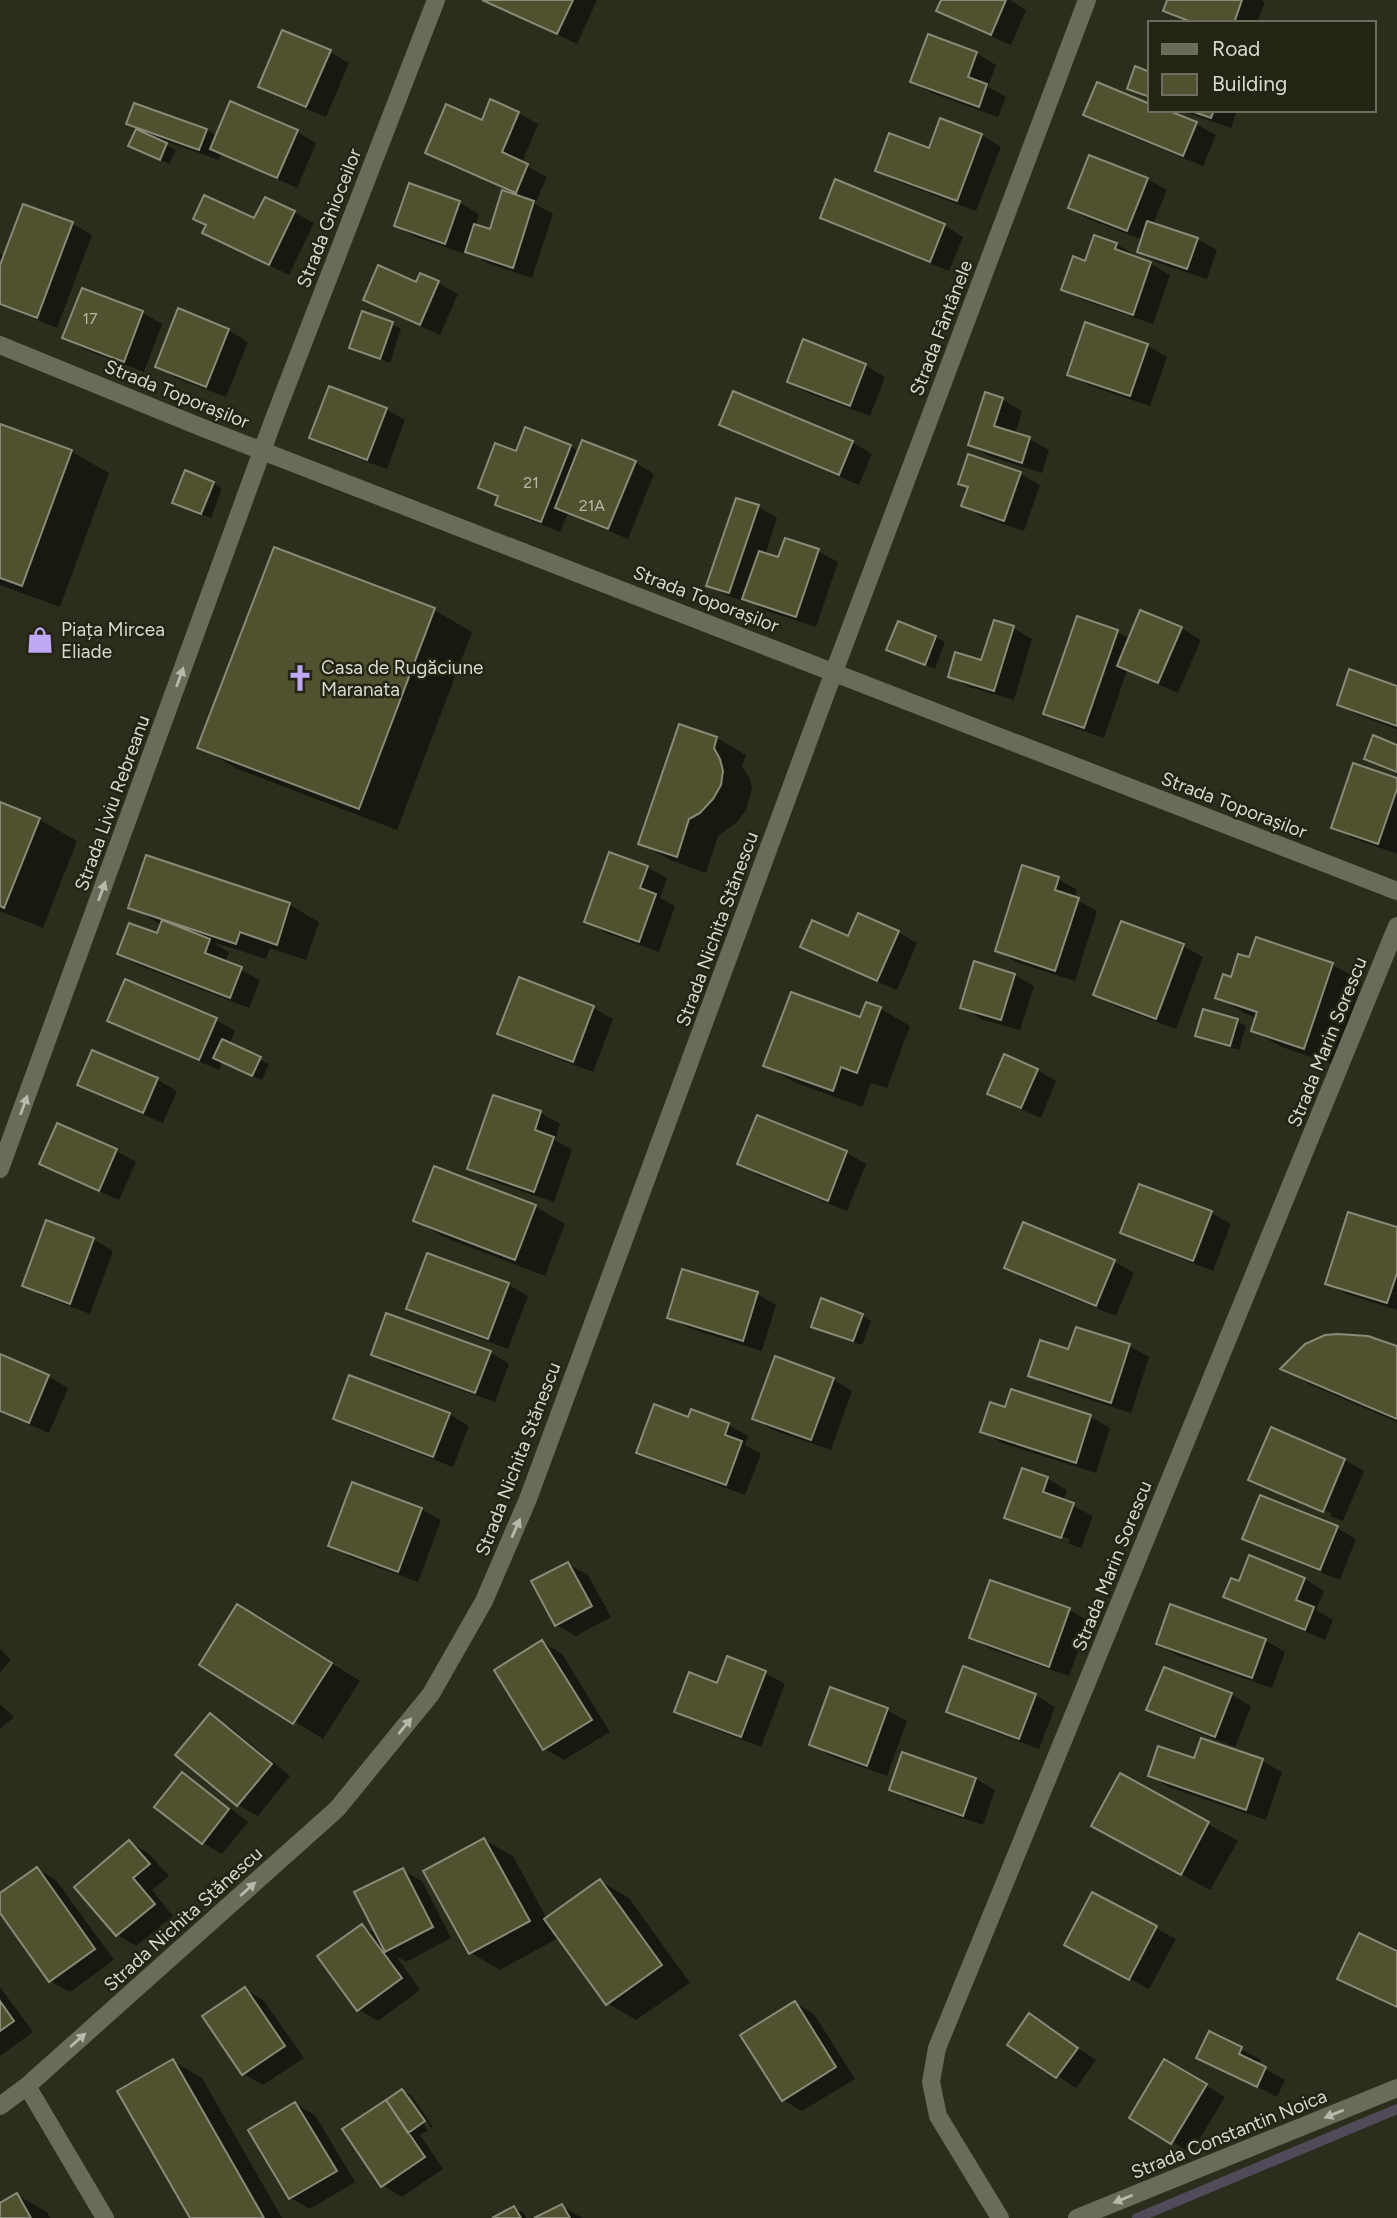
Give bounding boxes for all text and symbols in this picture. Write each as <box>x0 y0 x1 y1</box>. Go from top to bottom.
legend <box>1148 21 1376 112</box>
text: Road <box>1212 36 1260 61</box>
text: Building <box>1212 71 1287 96</box>
street label: Strada Ghioceilor <box>292 144 366 291</box>
street label: Strada Fântânele <box>905 257 977 399</box>
house number: 17 <box>82 309 98 328</box>
street label: Strada Toporașilor <box>101 354 253 434</box>
house number: 21 <box>523 473 539 492</box>
house number: 21A <box>579 496 605 515</box>
street label: Strada Toporașilor <box>630 561 783 638</box>
place label: Piața Mircea Eliade <box>61 618 165 663</box>
shop icon: Piața Mircea Eliade <box>25 625 55 655</box>
place label: Casa de Rugăciune Maranata <box>321 656 483 701</box>
church icon: Casa de Rugăciune Maranata <box>285 663 315 693</box>
one-way arrow <box>174 667 185 688</box>
street label: Strada Liviu Rebreanu <box>69 712 155 894</box>
street label: Strada Toporașilor <box>1158 767 1311 844</box>
street label: Strada Nichita Stănescu <box>671 828 763 1030</box>
one-way arrow <box>96 881 107 902</box>
street label: Strada Marin Sorescu <box>1282 954 1372 1130</box>
one-way arrow <box>18 1094 29 1115</box>
street label: Strada Nichita Stănescu <box>470 1359 566 1559</box>
street label: Strada Marin Sorescu <box>1067 1478 1157 1654</box>
one-way arrow <box>510 1518 522 1538</box>
one-way arrow <box>398 1717 413 1735</box>
street label: Strada Nichita Stănescu <box>99 1842 267 1996</box>
one-way arrow <box>239 1881 256 1897</box>
one-way arrow <box>69 2032 87 2048</box>
street label: Strada Constantin Noica <box>1128 2084 1330 2184</box>
one-way arrow <box>1323 2108 1344 2119</box>
one-way arrow <box>1112 2194 1133 2205</box>

